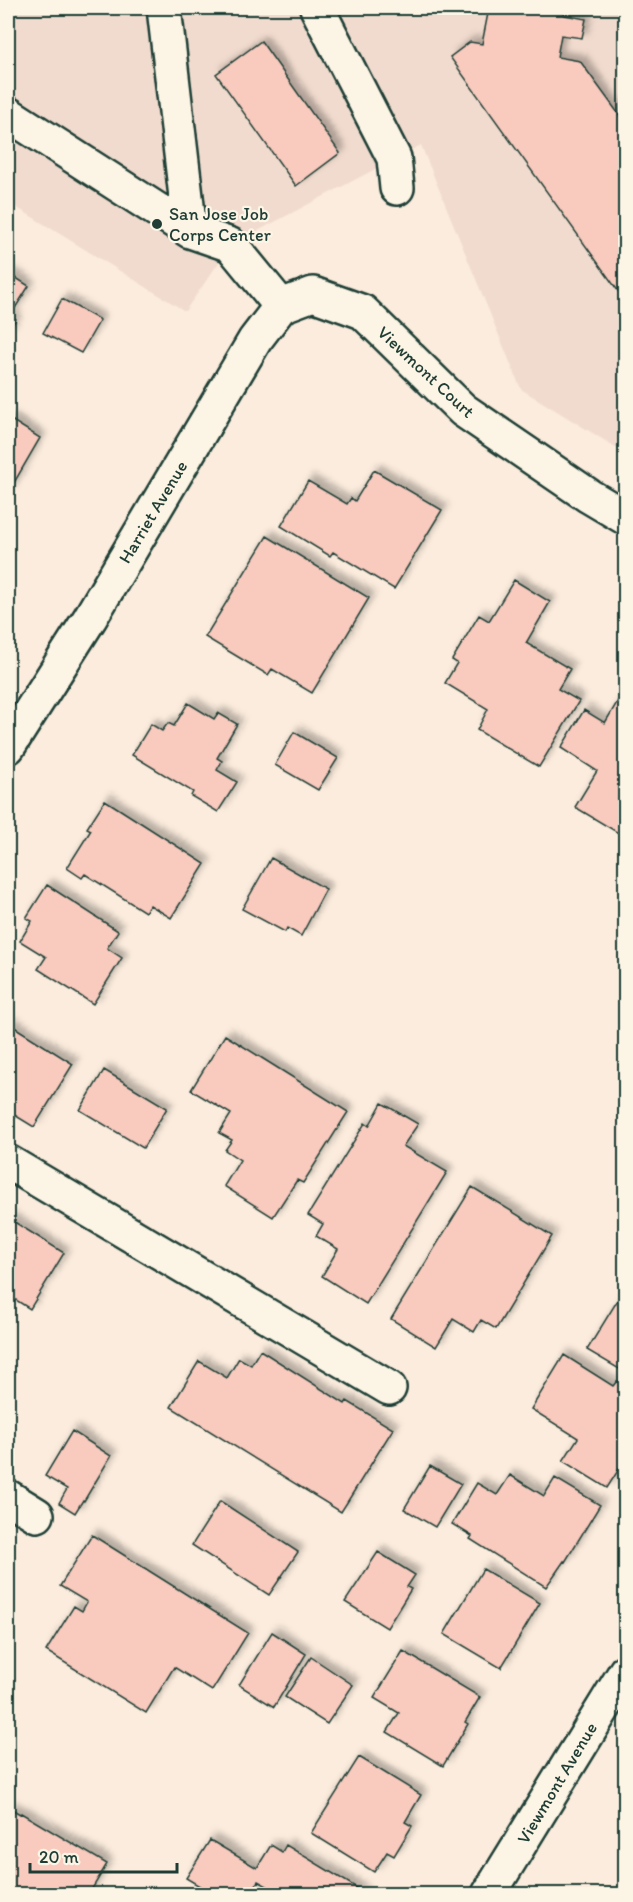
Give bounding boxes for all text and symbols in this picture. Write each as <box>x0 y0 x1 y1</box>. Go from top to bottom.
place label: San Jose Job Corps Center <box>169 203 272 246</box>
marker: San Jose Job Corps Center <box>150 217 164 231</box>
street label: Viewmont Court <box>373 321 479 423</box>
street label: Harriet Avenue <box>114 457 192 567</box>
street label: Viewmont Avenue <box>512 1718 602 1848</box>
scale bar <box>30 1836 177 1874</box>
text: 20 m <box>39 1846 79 1868</box>

